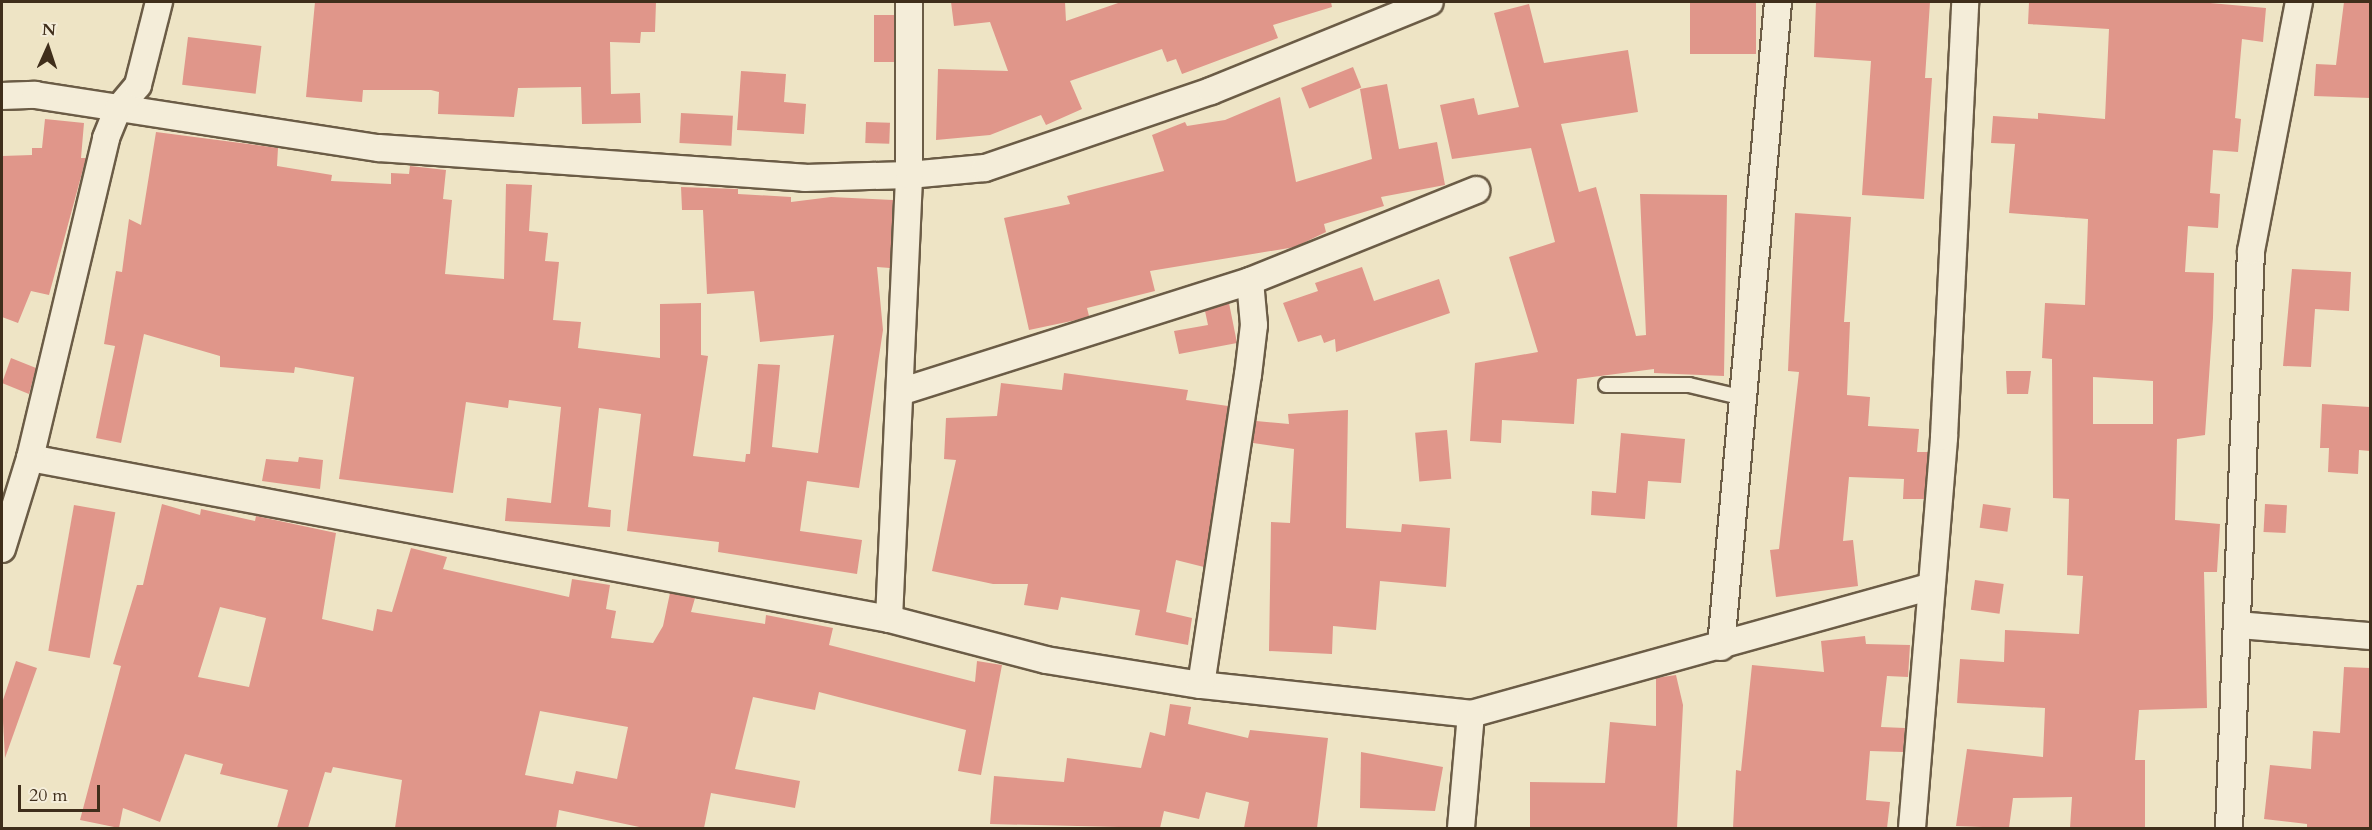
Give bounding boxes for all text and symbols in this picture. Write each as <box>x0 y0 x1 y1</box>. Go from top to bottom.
north arrow <box>18 18 78 78</box>
text: N <box>41 19 56 41</box>
scale bar <box>21 773 104 811</box>
text: 20 m <box>29 783 68 808</box>

